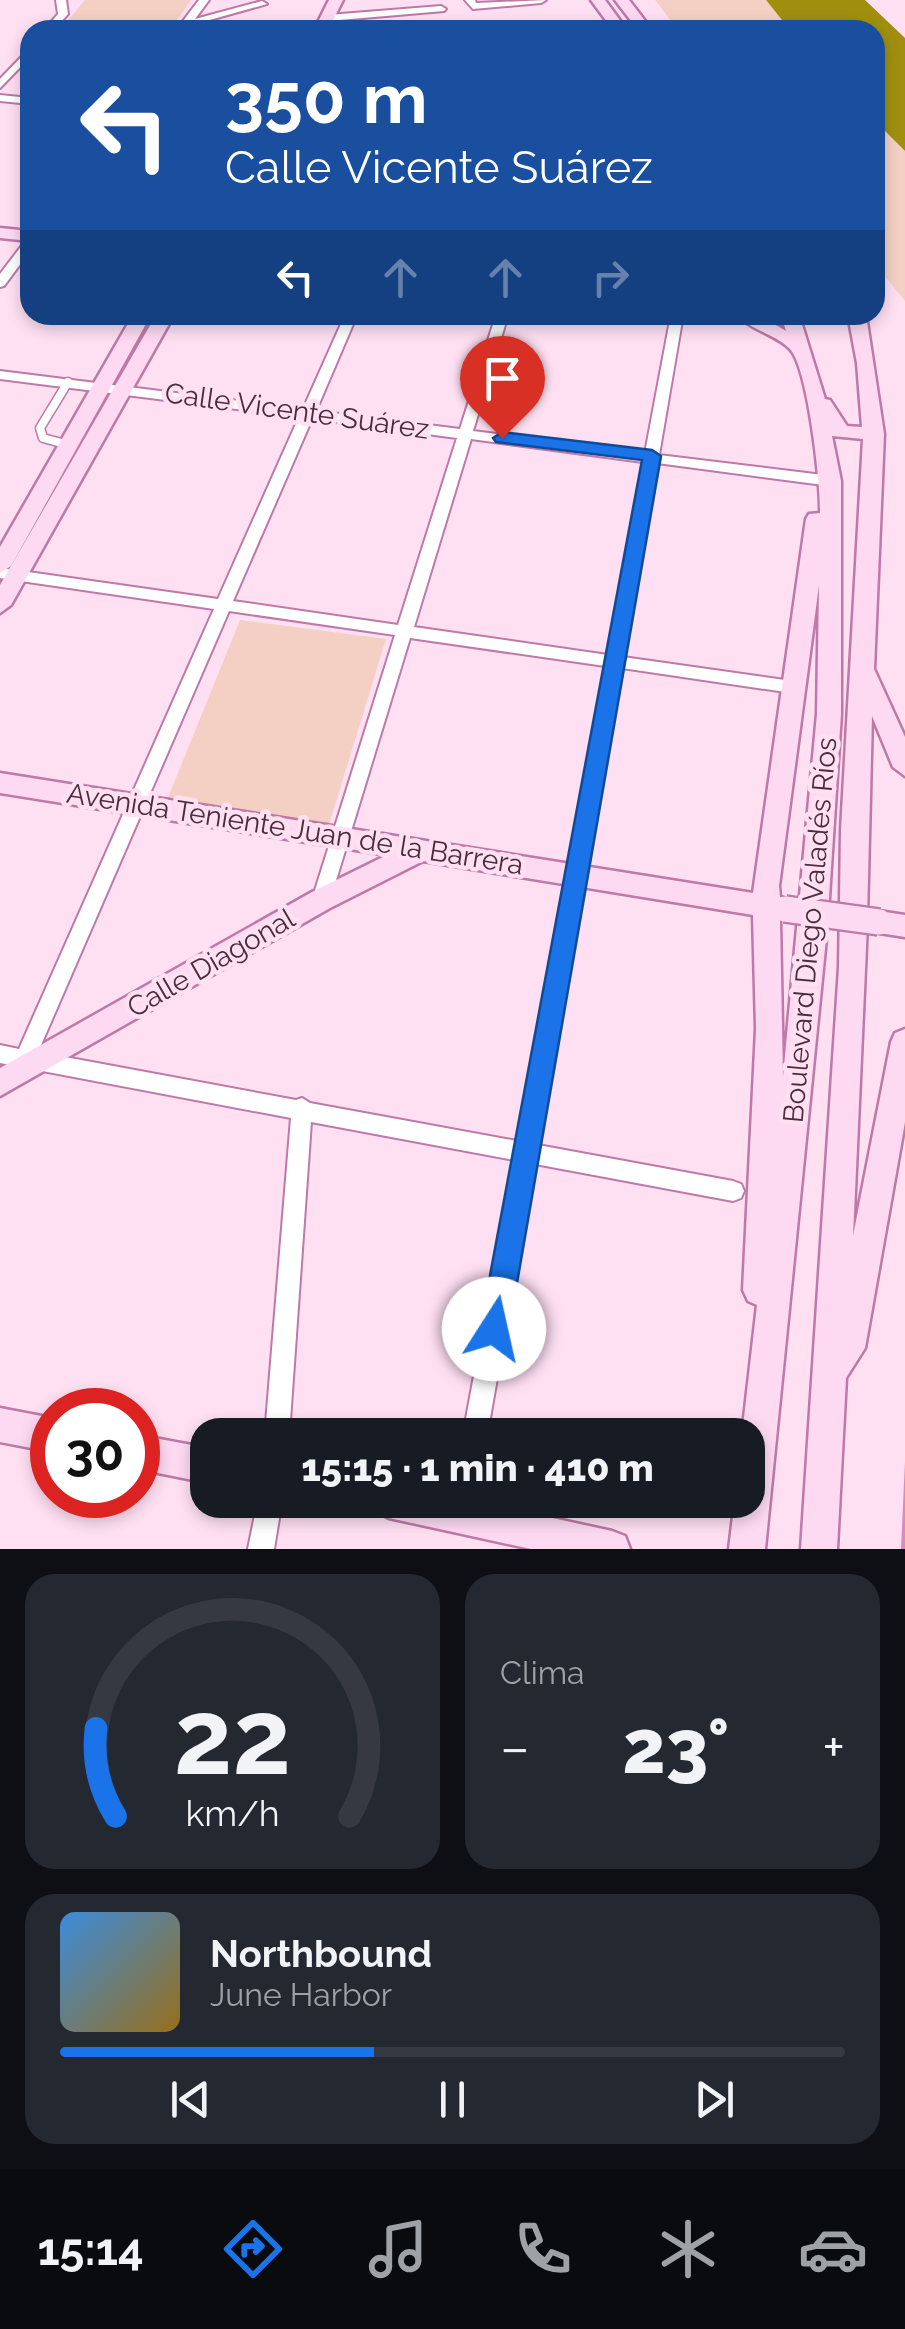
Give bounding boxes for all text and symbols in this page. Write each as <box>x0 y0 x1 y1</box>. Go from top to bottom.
text: 350 m <box>225 57 428 139</box>
icon: left <box>60 60 190 190</box>
text: Calle Vicente Suárez <box>225 141 653 194</box>
icon: left <box>268 250 323 305</box>
icon: ahead <box>373 250 428 305</box>
icon: ahead <box>478 250 533 305</box>
icon: right <box>583 250 638 305</box>
pin <box>460 336 545 439</box>
icon: arrive <box>475 351 530 406</box>
street label: Calle Vicente Suárez <box>163 376 431 446</box>
street label: Boulevard Diego Valadés Ríos <box>777 736 843 1124</box>
street label: Avenida Teniente Juan de la Barrera <box>64 777 526 881</box>
street label: Calle Diagonal <box>121 902 301 1024</box>
position arrow <box>442 1277 546 1381</box>
speed limit sign: 30 <box>30 1388 160 1518</box>
text: 15:15 · 1 min · 410 m <box>301 1445 654 1490</box>
text: Clima <box>500 1654 584 1691</box>
text: 22 <box>174 1676 291 1798</box>
text: 23° <box>622 1702 729 1791</box>
text: − <box>500 1715 530 1780</box>
text: + <box>822 1715 845 1780</box>
text: km/h <box>185 1792 280 1834</box>
text: Northbound <box>210 1931 432 1976</box>
text: June Harbor <box>210 1976 392 2013</box>
icon: previous <box>163 2072 218 2127</box>
icon: pause <box>425 2072 480 2127</box>
icon: next <box>687 2072 742 2127</box>
icon: directions <box>218 2214 288 2284</box>
icon: music <box>363 2214 433 2284</box>
icon: phone <box>508 2214 578 2284</box>
icon: climate <box>653 2214 723 2284</box>
icon: car <box>798 2214 868 2284</box>
text: 15:14 <box>37 2223 144 2276</box>

